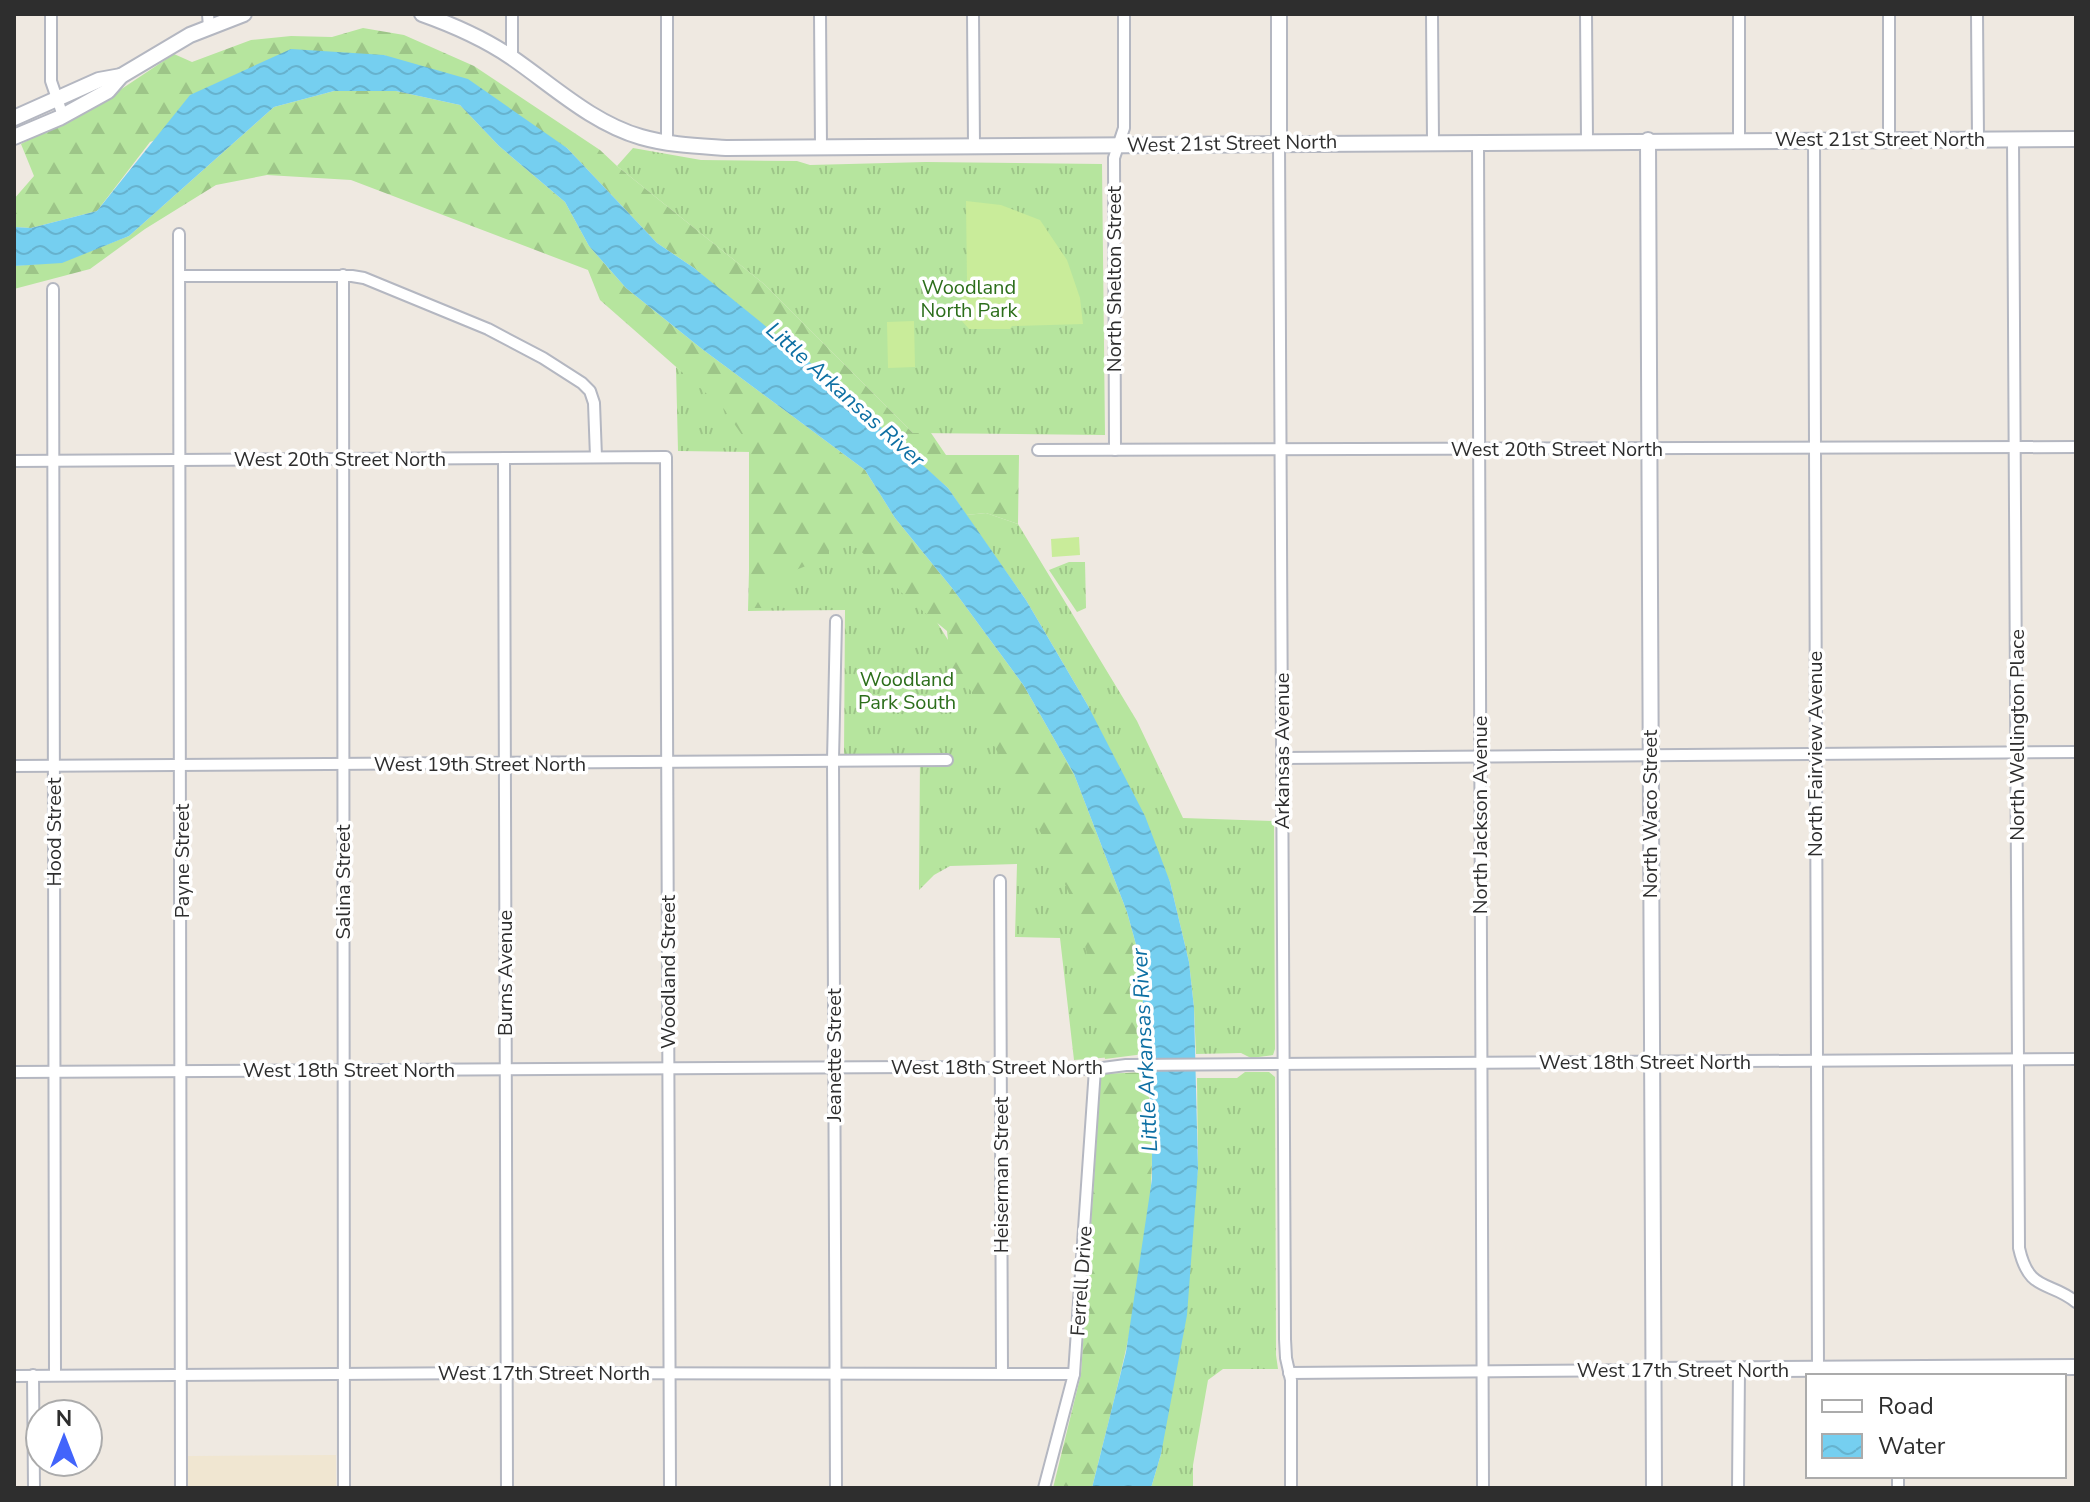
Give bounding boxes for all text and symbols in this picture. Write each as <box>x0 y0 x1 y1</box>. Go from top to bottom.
street label: West 21st Street North <box>1775 126 1985 153</box>
street label: West 21st Street North <box>1127 128 1337 159</box>
street label: North Shelton Street <box>1101 185 1128 372</box>
park label: Woodland North Park <box>920 274 1019 324</box>
water label: Little Arkansas River <box>760 315 932 475</box>
street label: West 20th Street North <box>1451 436 1663 463</box>
street label: West 20th Street North <box>234 446 446 473</box>
street label: North Wellington Place <box>2004 629 2031 841</box>
street label: North Fairview Avenue <box>1802 651 1829 857</box>
park label: Woodland Park South <box>858 666 956 716</box>
street label: Arkansas Avenue <box>1269 673 1296 829</box>
street label: North Jackson Avenue <box>1467 716 1494 914</box>
street label: North Waco Street <box>1637 729 1664 898</box>
street label: West 19th Street North <box>374 751 586 778</box>
street label: Hood Street <box>41 777 68 886</box>
street label: Payne Street <box>169 803 196 918</box>
street label: Salina Street <box>330 823 357 940</box>
street label: Woodland Street <box>655 894 682 1049</box>
street label: Burns Avenue <box>492 910 519 1036</box>
water label: Little Arkansas River <box>1125 946 1165 1153</box>
street label: Jeanette Street <box>821 987 848 1123</box>
street label: West 18th Street North <box>1539 1049 1751 1076</box>
street label: West 18th Street North <box>891 1054 1103 1081</box>
street label: West 18th Street North <box>243 1057 455 1084</box>
street label: Heiserman Street <box>988 1096 1015 1253</box>
street label: Ferrell Drive <box>1064 1225 1099 1337</box>
street label: West 17th Street North <box>1577 1357 1789 1384</box>
street label: West 17th Street North <box>438 1360 650 1387</box>
legend <box>1806 1374 2066 1478</box>
text: Road <box>1878 1390 1934 1422</box>
north arrow <box>24 1398 104 1478</box>
text: N <box>56 1404 72 1434</box>
text: Water <box>1878 1430 1946 1462</box>

